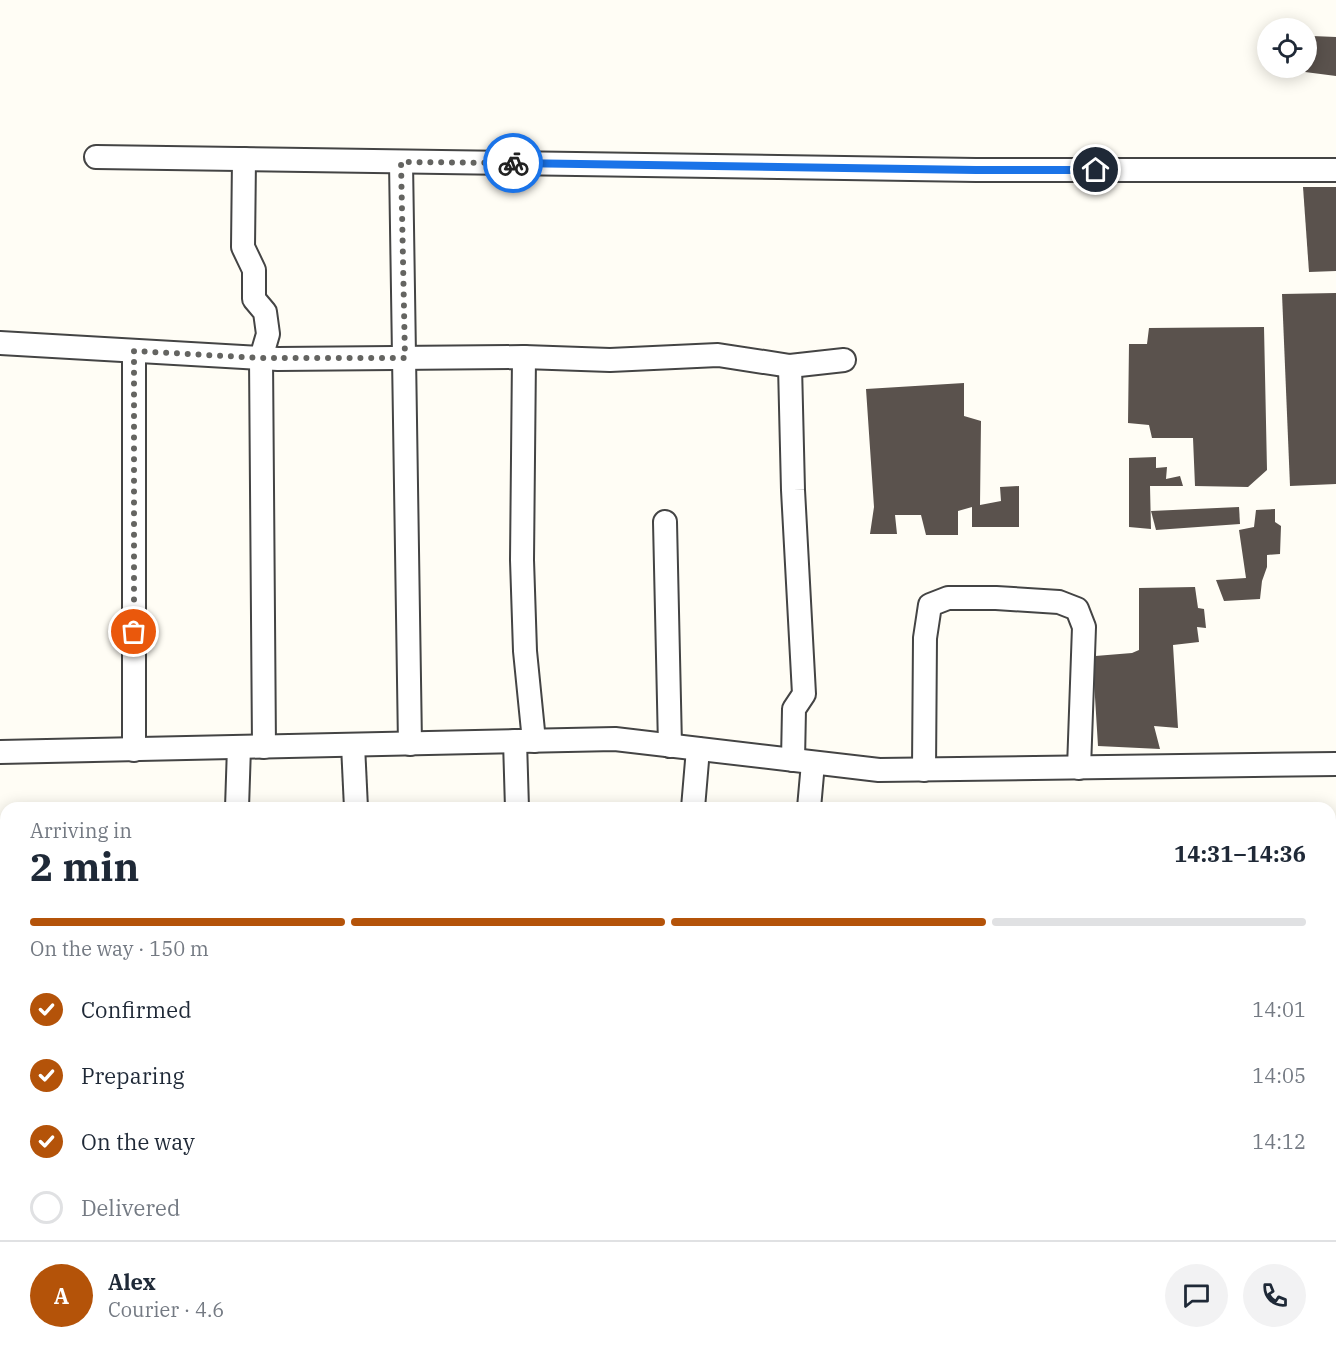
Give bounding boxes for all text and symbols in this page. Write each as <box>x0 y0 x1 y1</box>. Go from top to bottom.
map controls <box>1257 18 1317 78</box>
button: locate <box>1257 18 1317 78</box>
courier <box>483 133 543 193</box>
pin <box>1070 144 1121 195</box>
icon: bike <box>497 147 530 180</box>
icon: home <box>1079 153 1112 186</box>
pin <box>108 606 159 657</box>
icon: bag <box>117 615 150 648</box>
text: Arriving in <box>30 817 132 844</box>
text: 14:31–14:36 <box>1174 839 1306 868</box>
text: 2 min <box>30 841 139 892</box>
text: On the way · 150 m <box>30 935 209 962</box>
icon: check <box>30 993 63 1026</box>
text: Confirmed <box>81 995 192 1024</box>
text: 14:01 <box>1252 996 1306 1023</box>
icon: check <box>30 1059 63 1092</box>
text: Preparing <box>81 1061 185 1090</box>
text: 14:05 <box>1252 1062 1306 1089</box>
icon: check <box>30 1125 63 1158</box>
text: On the way <box>81 1127 195 1156</box>
text: 14:12 <box>1252 1128 1306 1155</box>
text: Delivered <box>81 1193 180 1222</box>
button: chat <box>1165 1264 1228 1327</box>
button: phone <box>1243 1264 1306 1327</box>
text: Alex <box>108 1267 156 1296</box>
text: A <box>54 1281 69 1310</box>
text: Courier · 4.6 <box>108 1296 224 1323</box>

